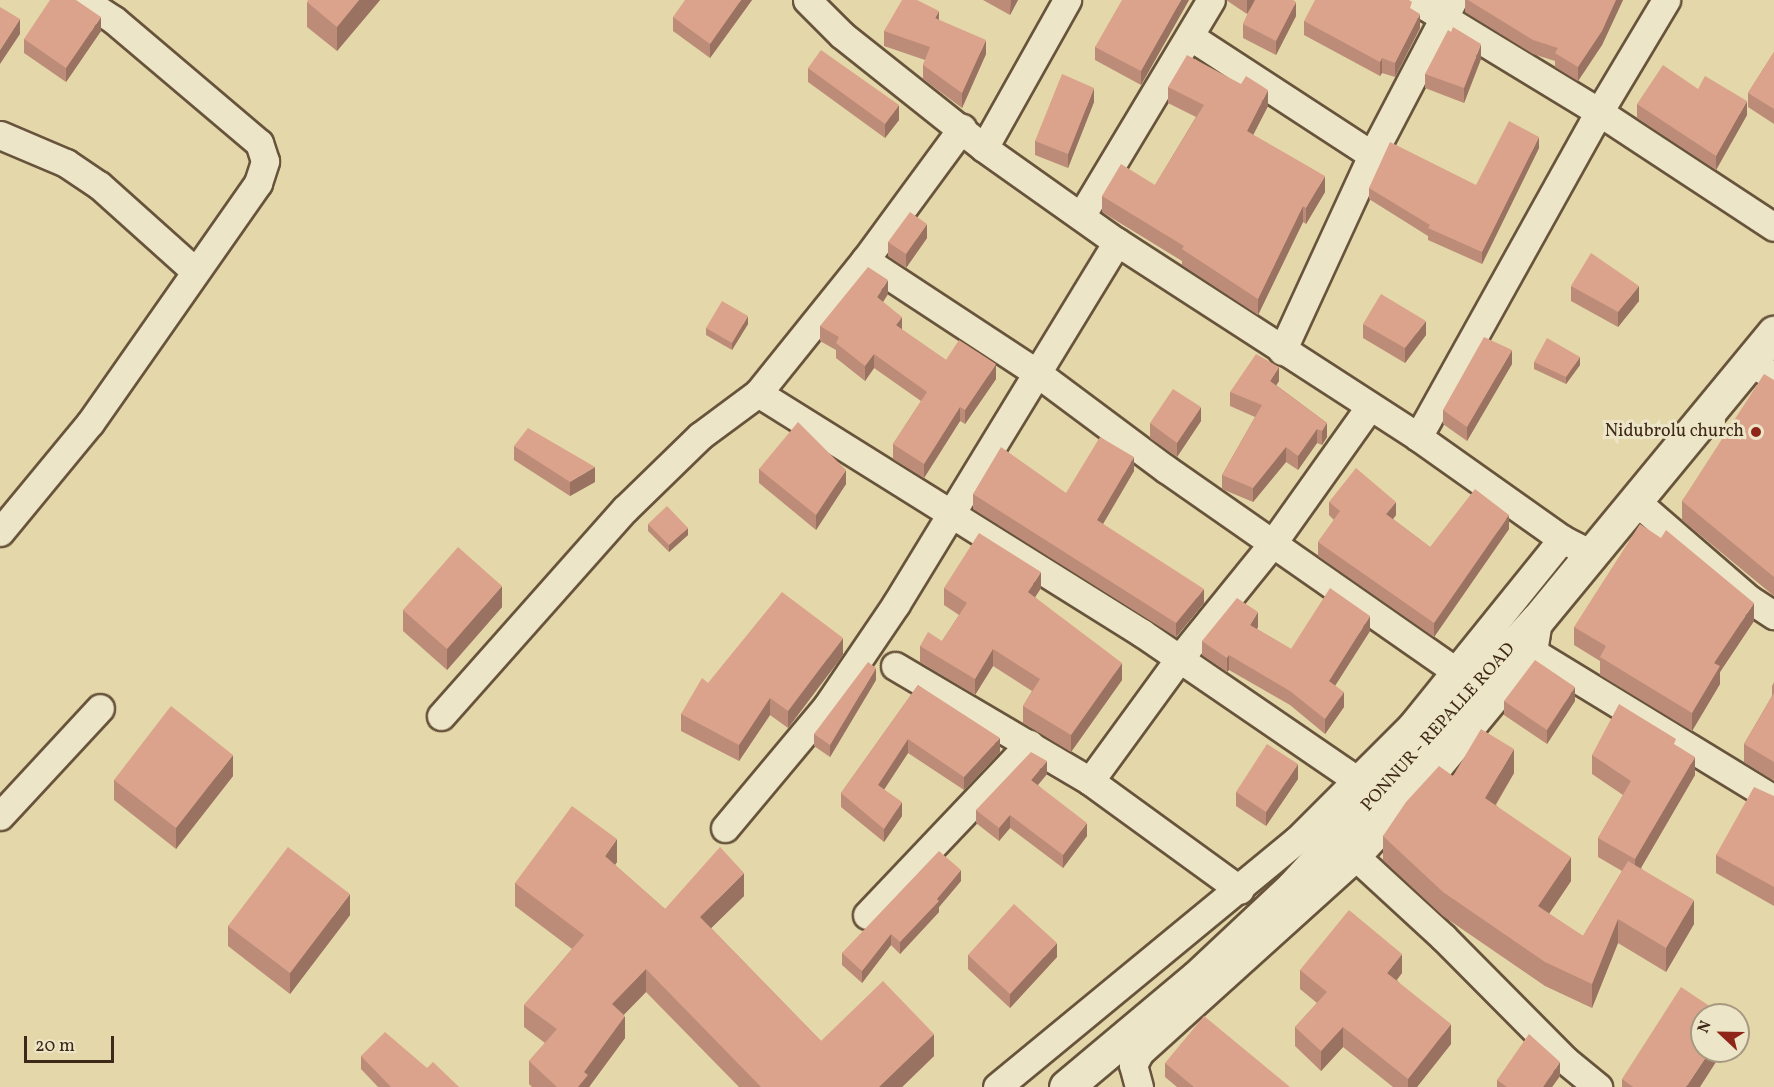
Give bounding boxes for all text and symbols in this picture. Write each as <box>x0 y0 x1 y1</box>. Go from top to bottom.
place label: Nidubrolu church <box>1605 421 1744 443</box>
marker: Nidubrolu church <box>1749 425 1763 439</box>
street label: PONNUR - REPALLE ROAD <box>1357 639 1521 817</box>
north arrow <box>1690 1003 1750 1063</box>
text: N <box>1693 1017 1718 1037</box>
scale bar <box>27 1024 117 1062</box>
text: 20 m <box>35 1034 75 1059</box>

